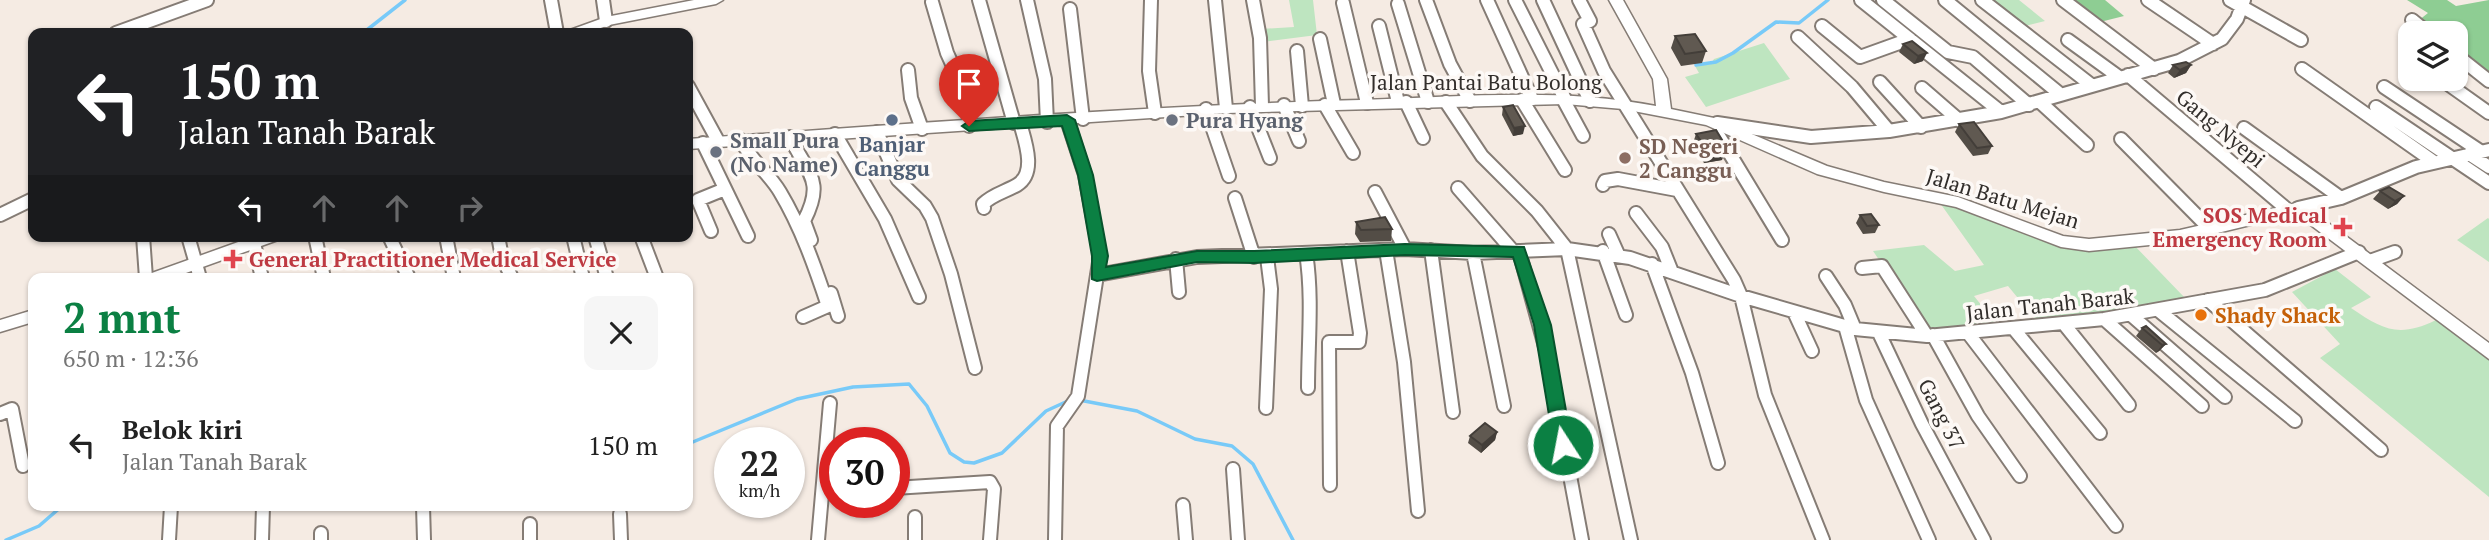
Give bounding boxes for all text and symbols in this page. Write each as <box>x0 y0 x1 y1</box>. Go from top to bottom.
map controls <box>2398 21 2468 91</box>
button: layers <box>2398 21 2468 91</box>
text: 150 m <box>178 48 320 113</box>
pin <box>939 54 999 126</box>
icon: left <box>63 56 154 147</box>
icon: arrive <box>950 65 988 103</box>
street label: Jalan Pantai Batu Bolong <box>1370 68 1603 96</box>
street label: Gang Nyepi <box>2171 83 2271 173</box>
place label: Pura Hyang <box>1186 106 1304 134</box>
text: Jalan Tanah Barak <box>178 111 435 153</box>
marker: Banjar Canggu <box>884 112 900 128</box>
marker: Pura Hyang <box>1164 112 1180 128</box>
place label: Small Pura (No Name) <box>730 126 840 178</box>
place label: Banjar Canggu <box>854 130 930 182</box>
place label: SD Negeri 2 Canggu <box>1639 132 1738 184</box>
marker: Small Pura (No Name) <box>708 144 724 160</box>
marker: SD Negeri 2 Canggu <box>1617 150 1633 166</box>
street label: Jalan Batu Mejan <box>1923 161 2083 235</box>
icon: left <box>232 189 270 227</box>
icon: ahead <box>305 189 343 227</box>
icon: ahead <box>378 189 416 227</box>
icon: right <box>451 189 489 227</box>
place label: SOS Medical Emergency Room <box>2153 201 2328 253</box>
marker: SOS Medical Emergency Room <box>2333 217 2353 237</box>
place label: General Practitioner Medical Service <box>249 245 617 273</box>
marker: General Practitioner Medical Service <box>223 249 243 269</box>
street label: Jalan Tanah Barak <box>1965 281 2136 327</box>
text: 2 mnt <box>63 289 181 345</box>
button: close <box>584 296 658 370</box>
place label: Shady Shack <box>2215 301 2341 329</box>
marker: Shady Shack <box>2193 307 2209 323</box>
text: 650 m · 12:36 <box>63 343 198 374</box>
street label: Gang 37 <box>1912 374 1972 454</box>
position arrow <box>1526 408 1600 482</box>
text: Belok kiri <box>122 412 243 446</box>
icon: left <box>63 426 101 464</box>
speed limit sign: 30 <box>819 427 910 518</box>
text: 150 m <box>588 428 658 462</box>
text: 22 <box>740 440 779 486</box>
text: Jalan Tanah Barak <box>122 446 307 477</box>
text: km/h <box>739 478 780 502</box>

